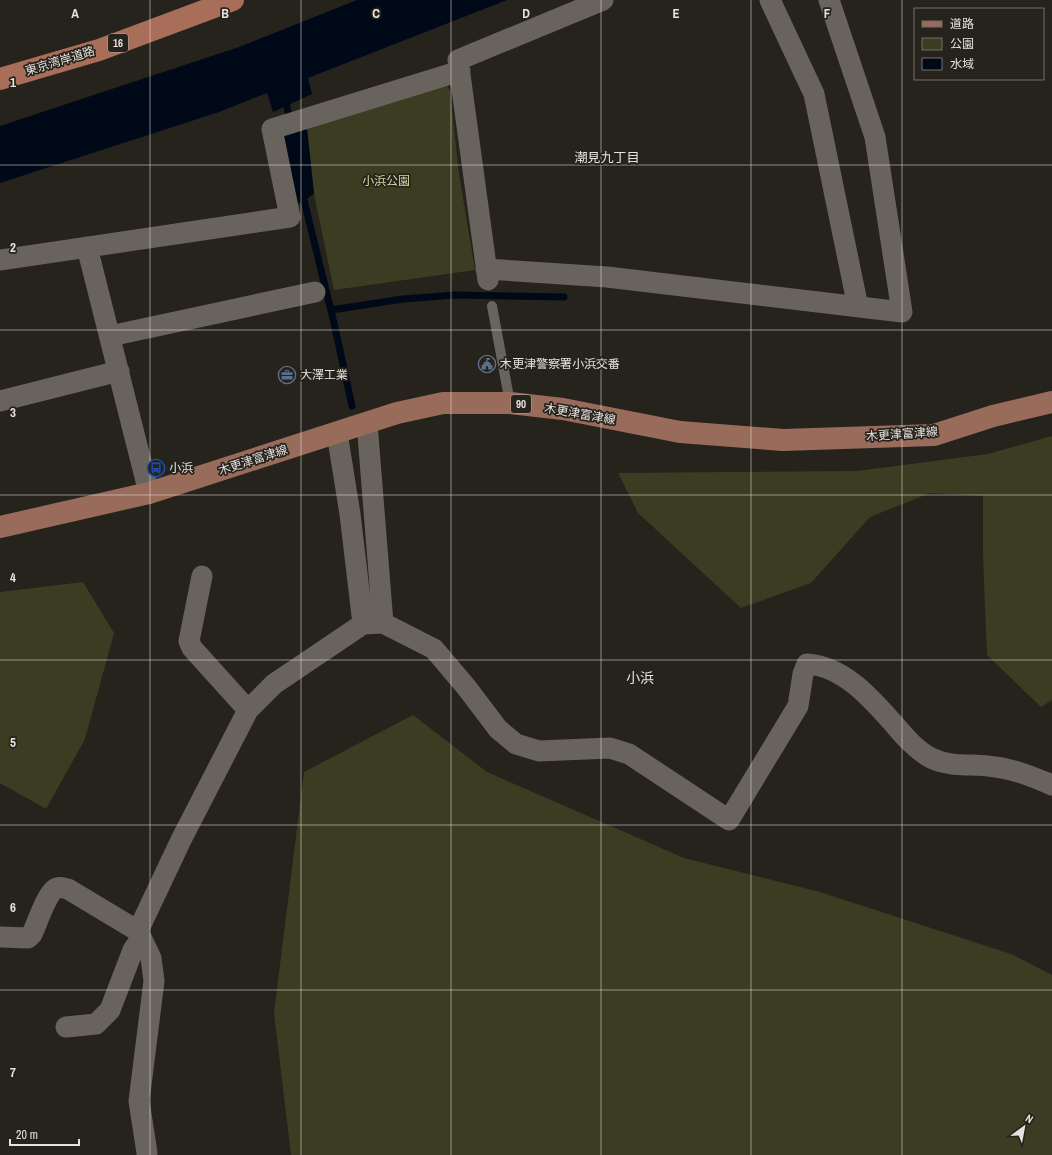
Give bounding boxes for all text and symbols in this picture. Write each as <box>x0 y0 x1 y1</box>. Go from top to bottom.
text: A <box>71 5 79 22</box>
text: B <box>221 5 229 22</box>
text: C <box>372 5 380 22</box>
text: D <box>522 5 530 22</box>
text: E <box>672 5 680 22</box>
text: F <box>824 5 831 22</box>
legend <box>914 8 1044 80</box>
text: 道路 <box>950 16 974 32</box>
road number: 16 <box>108 34 128 52</box>
text: 公園 <box>950 36 974 52</box>
street label: 東京湾岸道路 <box>23 43 97 79</box>
text: 水域 <box>950 56 974 72</box>
text: 1 <box>10 74 16 91</box>
district label: 潮見九丁目 <box>574 149 640 166</box>
park label: 小浜公園 <box>362 173 410 189</box>
text: 2 <box>10 239 16 256</box>
public building icon: 木更津警察署小浜交番 <box>477 354 497 374</box>
place label: 木更津警察署小浜交番 <box>500 356 620 372</box>
office icon: 大澤工業 <box>277 365 297 385</box>
place label: 大澤工業 <box>300 367 348 383</box>
road number: 90 <box>511 395 531 413</box>
street label: 木更津富津線 <box>543 400 617 428</box>
text: 3 <box>10 404 16 421</box>
street label: 木更津富津線 <box>866 424 938 444</box>
street label: 木更津富津線 <box>216 441 290 479</box>
bus stop icon: 小浜 <box>146 458 166 478</box>
place label: 小浜 <box>169 460 193 476</box>
text: 4 <box>10 569 16 586</box>
district label: 小浜 <box>626 669 654 687</box>
text: 5 <box>10 734 16 751</box>
text: 6 <box>10 899 16 916</box>
text: 7 <box>10 1064 16 1081</box>
north arrow <box>1004 1107 1044 1147</box>
text: N <box>1023 1111 1036 1126</box>
scale bar <box>10 1121 79 1147</box>
text: 20 m <box>16 1127 38 1143</box>

